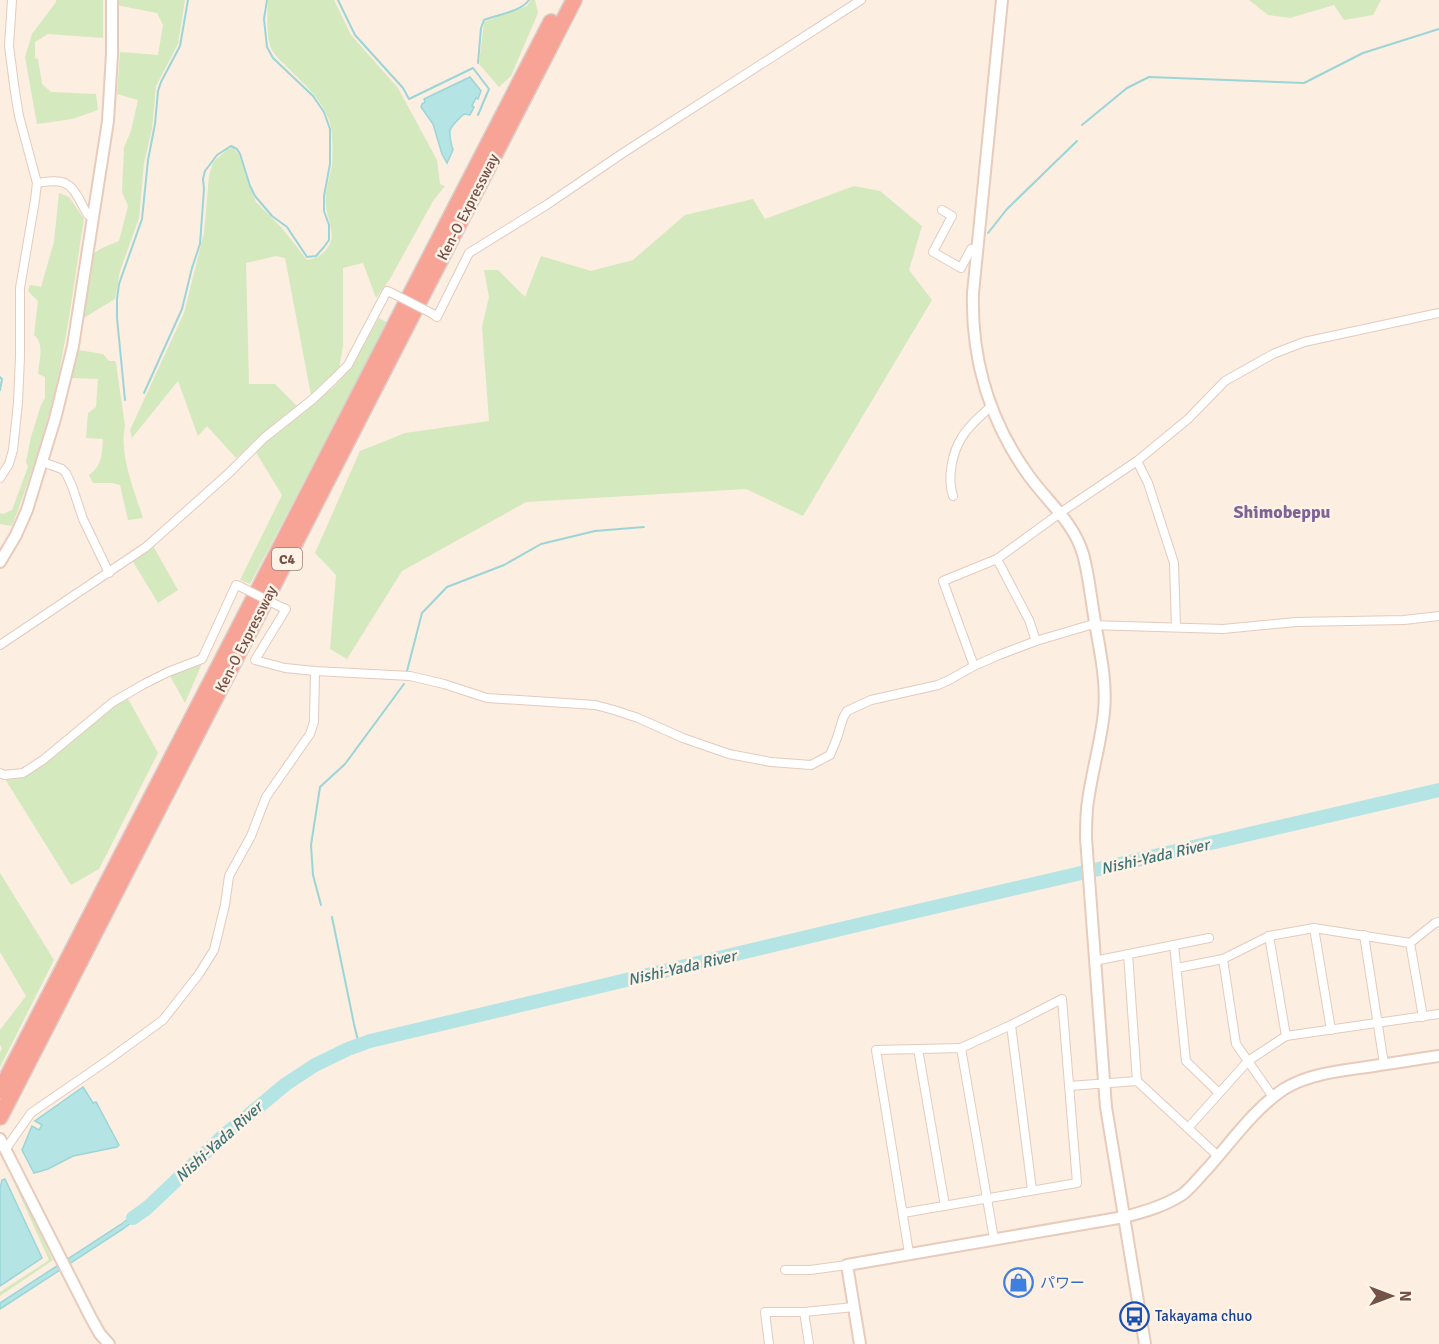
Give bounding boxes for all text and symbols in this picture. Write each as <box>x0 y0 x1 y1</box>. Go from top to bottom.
street label: Ken-O Expressway <box>433 151 503 263</box>
district label: Shimobeppu <box>1234 501 1331 523</box>
road number: C4 <box>272 548 302 570</box>
street label: Ken-O Expressway <box>211 583 281 695</box>
water label: Nishi-Yada River <box>1099 834 1213 879</box>
water label: Nishi-Yada River <box>626 945 740 990</box>
water label: Nishi-Yada River <box>171 1096 268 1186</box>
north arrow <box>1361 1266 1421 1326</box>
shop icon: パワー <box>1003 1267 1035 1299</box>
place label: パワー <box>1040 1274 1085 1292</box>
text: N <box>1395 1290 1415 1302</box>
bus stop icon: Takayama chuo <box>1118 1300 1150 1332</box>
place label: Takayama chuo <box>1155 1307 1253 1325</box>

